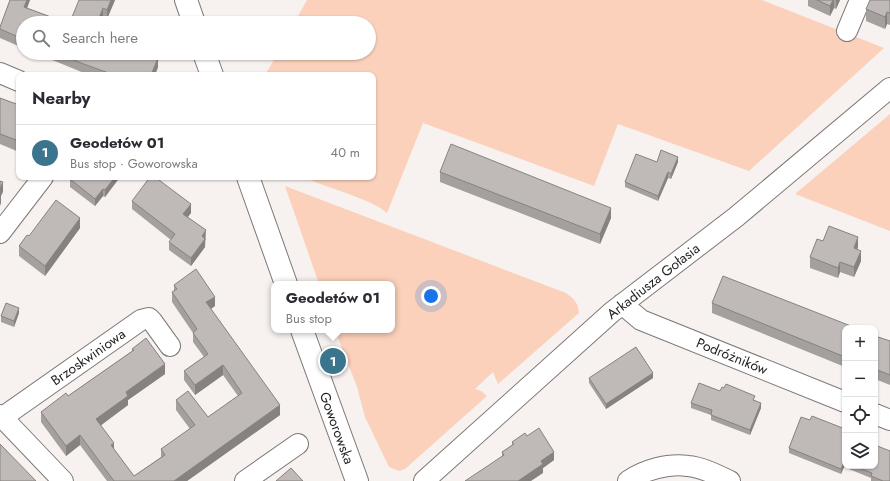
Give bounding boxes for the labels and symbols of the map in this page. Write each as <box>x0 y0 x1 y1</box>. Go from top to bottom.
street label: Arkadiusza Gołasia <box>602 238 704 324</box>
your location <box>421 286 441 306</box>
street label: Brzoskwiniowa <box>47 324 129 390</box>
street label: Podróżników <box>693 333 771 380</box>
pin: 1 <box>320 346 346 376</box>
street label: Goworowska <box>315 389 359 467</box>

